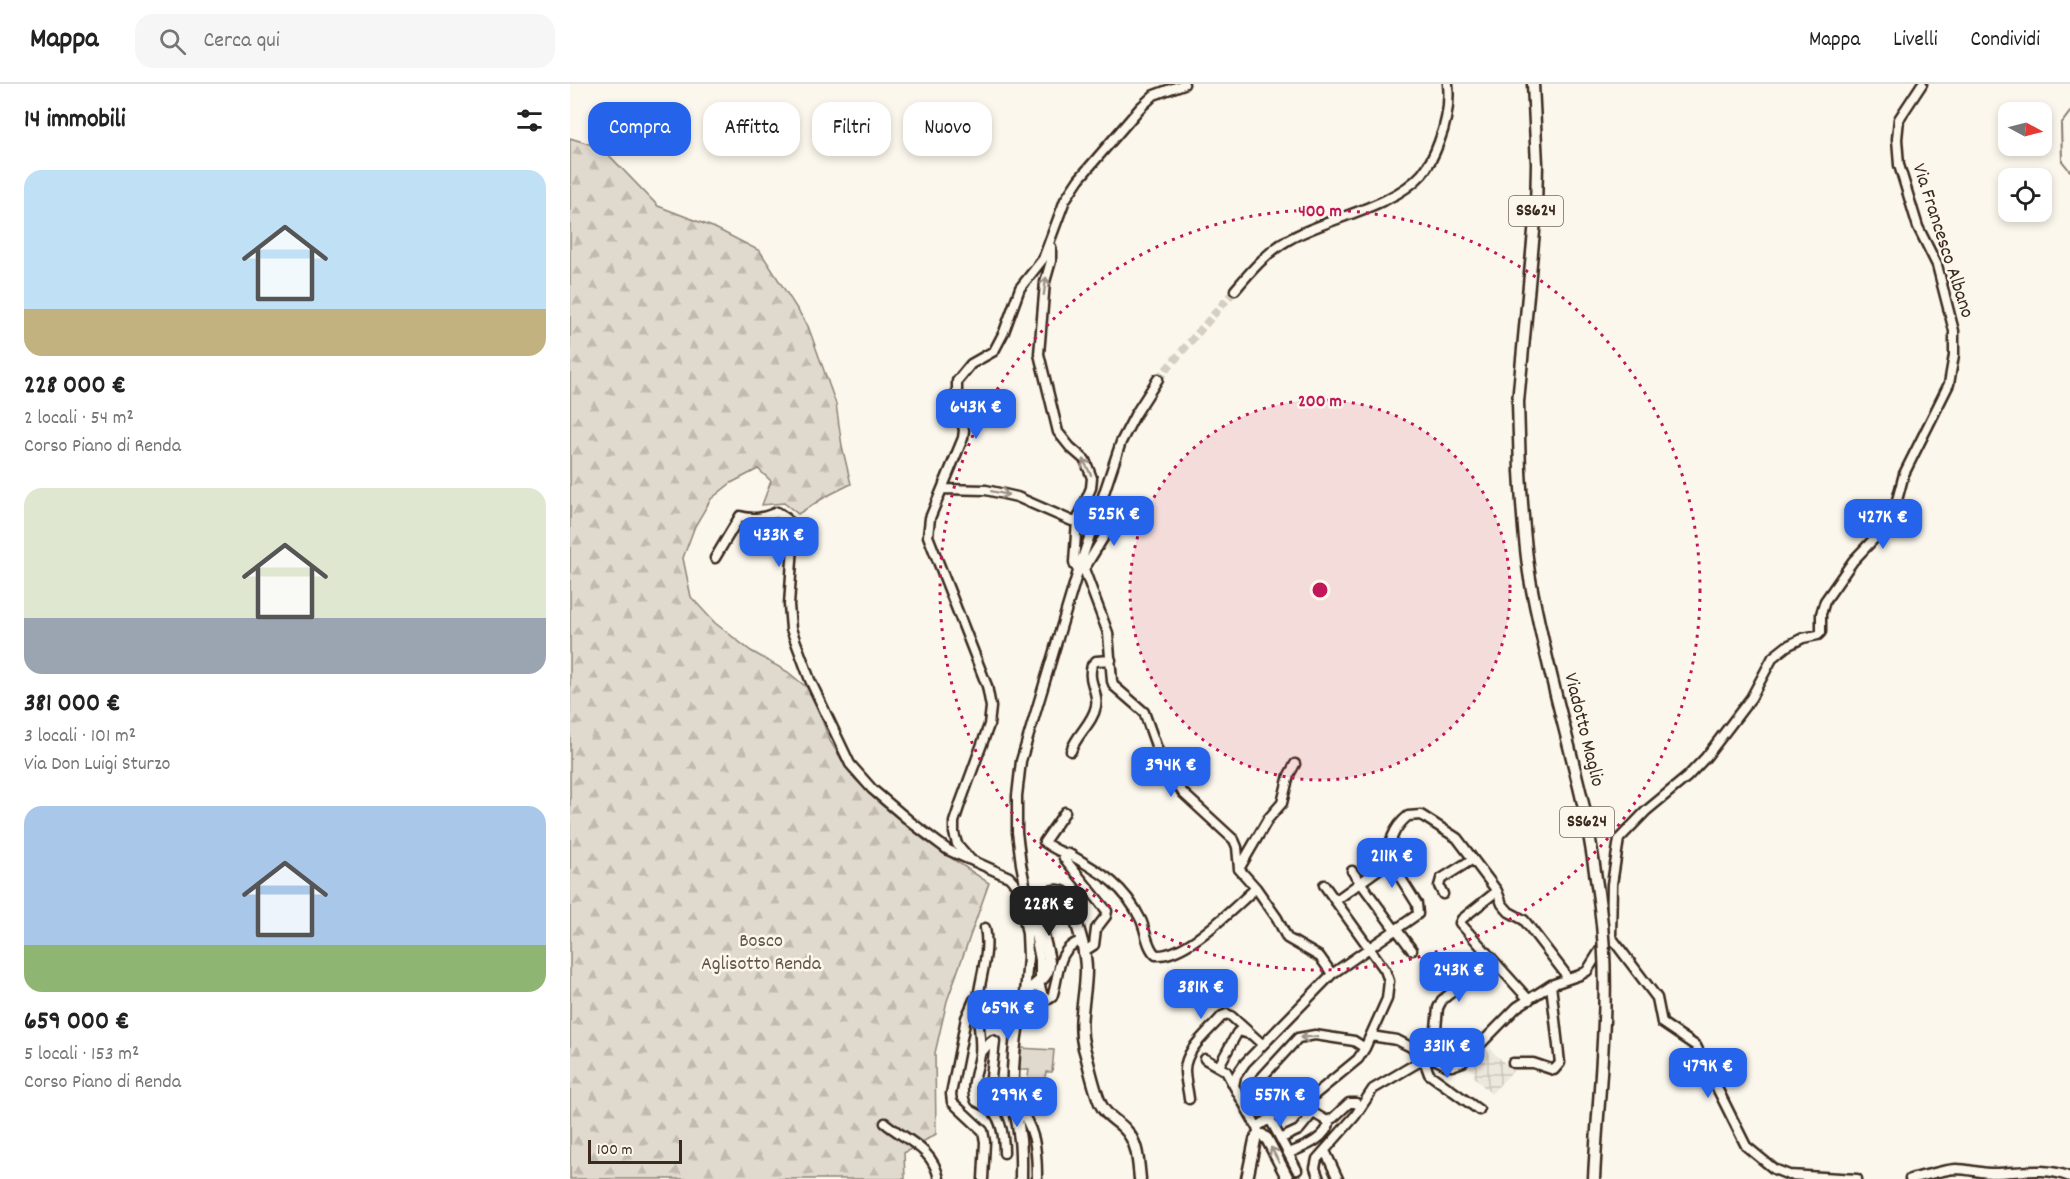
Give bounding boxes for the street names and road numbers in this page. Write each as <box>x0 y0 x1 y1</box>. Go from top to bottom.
street label: Via Francesco Albano <box>1904 160 1980 322</box>
road number: SS624 <box>1509 196 1563 226</box>
street label: Viadotto Maglio <box>1555 670 1611 790</box>
road number: SS624 <box>1560 807 1614 837</box>

